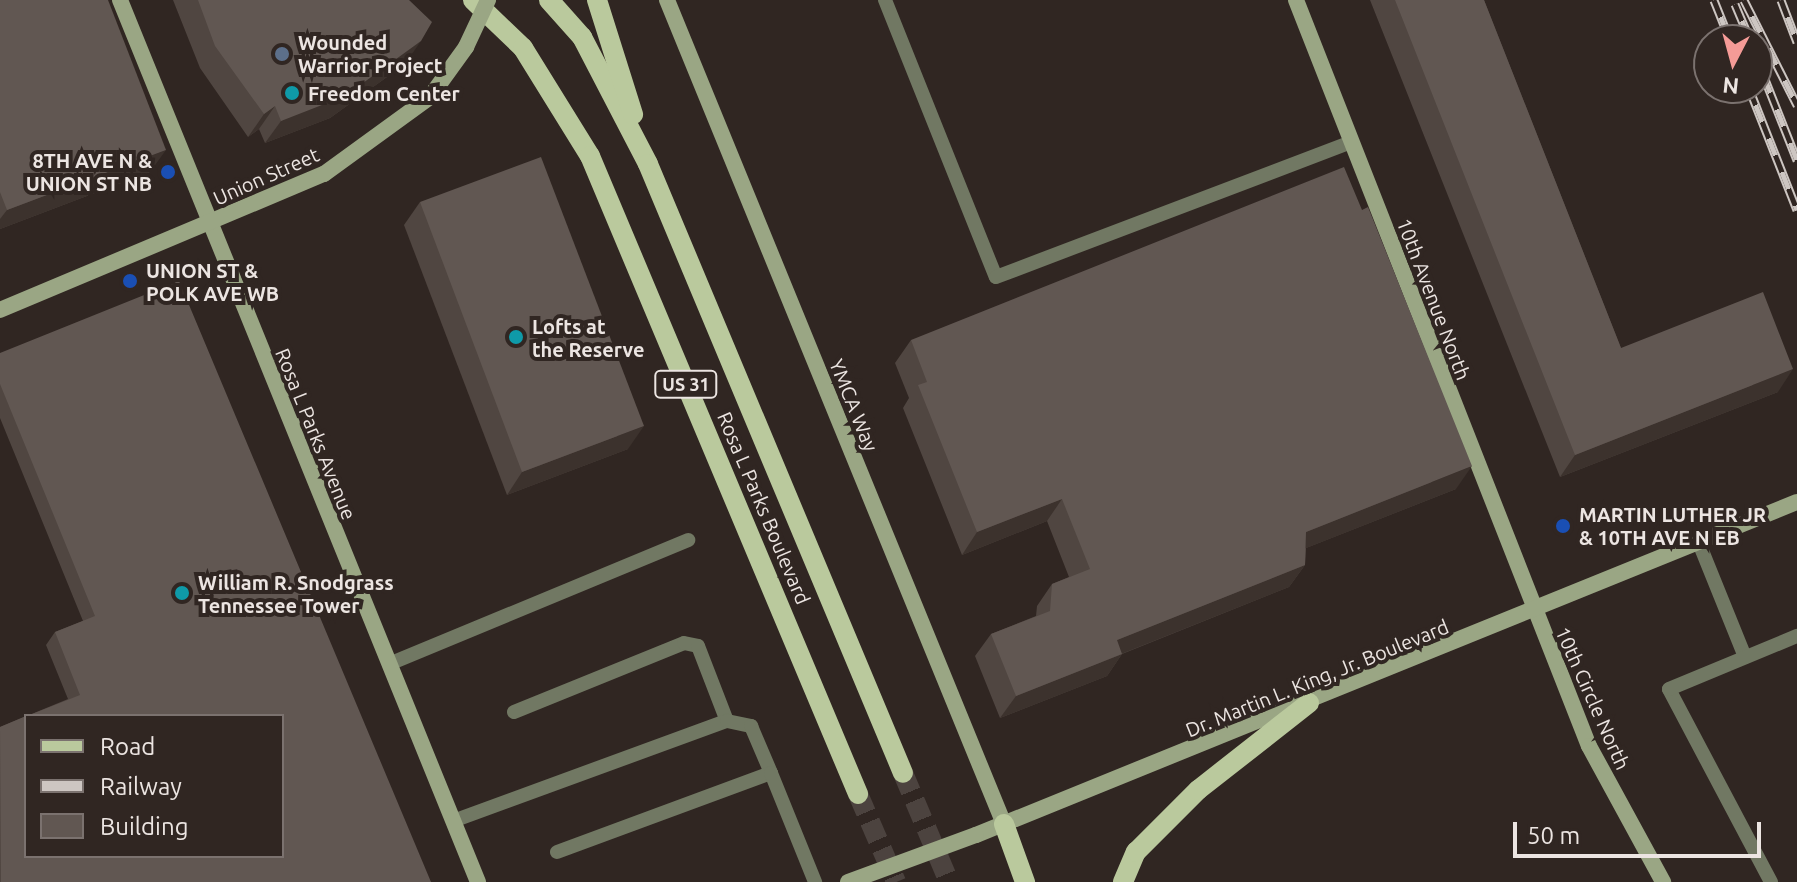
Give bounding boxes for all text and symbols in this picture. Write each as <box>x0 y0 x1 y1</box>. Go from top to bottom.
north arrow <box>1693 24 1773 104</box>
place label: Wounded Warrior Project <box>298 30 442 77</box>
marker: Wounded Warrior Project <box>273 45 291 63</box>
text: N <box>1721 73 1740 100</box>
place label: Freedom Center <box>308 81 460 105</box>
marker: Freedom Center <box>283 84 301 102</box>
street label: Union Street <box>209 142 323 210</box>
place label: 8TH AVE N & UNION ST NB <box>26 148 152 195</box>
marker: 8TH AVE N & UNION ST NB <box>159 163 177 181</box>
street label: 10th Avenue North <box>1392 215 1476 383</box>
place label: UNION ST & POLK AVE WB <box>146 258 279 305</box>
marker: UNION ST & POLK AVE WB <box>121 272 139 290</box>
place label: Lofts at the Reserve <box>532 314 645 361</box>
marker: Lofts at the Reserve <box>507 328 525 346</box>
street label: Rosa L Parks Avenue <box>271 345 361 523</box>
street label: YMCA Way <box>825 355 883 455</box>
road number: US 31 <box>654 370 718 398</box>
street label: Rosa L Parks Boulevard <box>713 408 815 608</box>
place label: MARTIN LUTHER JR & 10TH AVE N EB <box>1579 502 1766 549</box>
marker: MARTIN LUTHER JR & 10TH AVE N EB <box>1554 517 1572 535</box>
place label: William R. Snodgrass Tennessee Tower <box>198 570 394 617</box>
marker: William R. Snodgrass Tennessee Tower <box>173 584 191 602</box>
street label: Dr. Martin L. King, Jr. Boulevard <box>1182 614 1452 742</box>
street label: 10th Circle North <box>1551 623 1635 773</box>
legend <box>24 714 284 858</box>
text: Road <box>100 733 155 760</box>
text: Railway <box>100 773 182 800</box>
scale bar <box>1517 806 1765 856</box>
text: Building <box>100 813 188 840</box>
text: 50 m <box>1527 822 1580 849</box>

